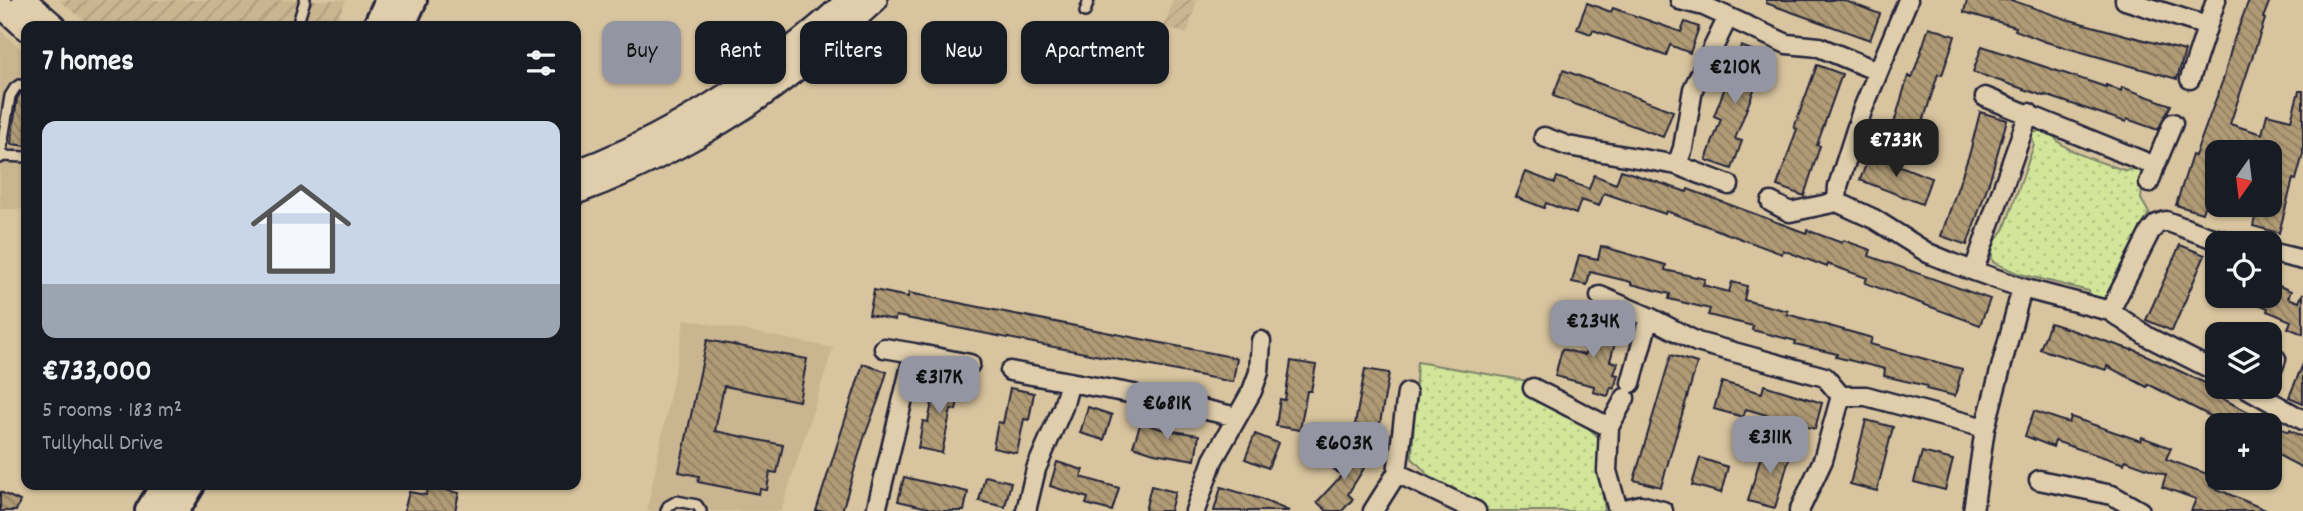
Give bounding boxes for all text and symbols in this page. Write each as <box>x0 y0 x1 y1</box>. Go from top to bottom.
chip: Buy <box>602 21 681 84</box>
chip: Rent <box>695 21 786 84</box>
chip: Filters <box>800 21 907 84</box>
chip: New <box>921 21 1007 84</box>
chip: Apartment <box>1021 21 1169 84</box>
text: 7 homes <box>42 42 134 85</box>
icon: filters <box>522 44 560 82</box>
pin: €210K <box>1686 46 1784 106</box>
text: €210K <box>1709 52 1761 85</box>
pin: €733K <box>1847 120 1945 179</box>
text: €733K <box>1870 125 1922 158</box>
north arrow <box>2205 140 2282 217</box>
map controls <box>2205 140 2282 490</box>
icon: home <box>238 166 364 292</box>
button: locate <box>2205 231 2282 308</box>
pin: €234K <box>1544 300 1642 360</box>
text: €234K <box>1566 306 1620 339</box>
button: layers <box>2205 322 2282 399</box>
text: €733,000 <box>42 352 152 395</box>
pin: €317K <box>890 356 988 416</box>
text: €317K <box>915 362 963 395</box>
pin: €681K <box>1118 382 1216 442</box>
text: €681K <box>1143 388 1192 421</box>
text: 5 rooms · 183 m² <box>42 395 182 428</box>
button: + <box>2205 413 2282 490</box>
pin: €311K <box>1721 416 1819 476</box>
pin: €603K <box>1295 422 1393 482</box>
text: €311K <box>1748 422 1792 455</box>
text: Tullyhall Drive <box>42 428 163 461</box>
text: €603K <box>1315 428 1373 461</box>

